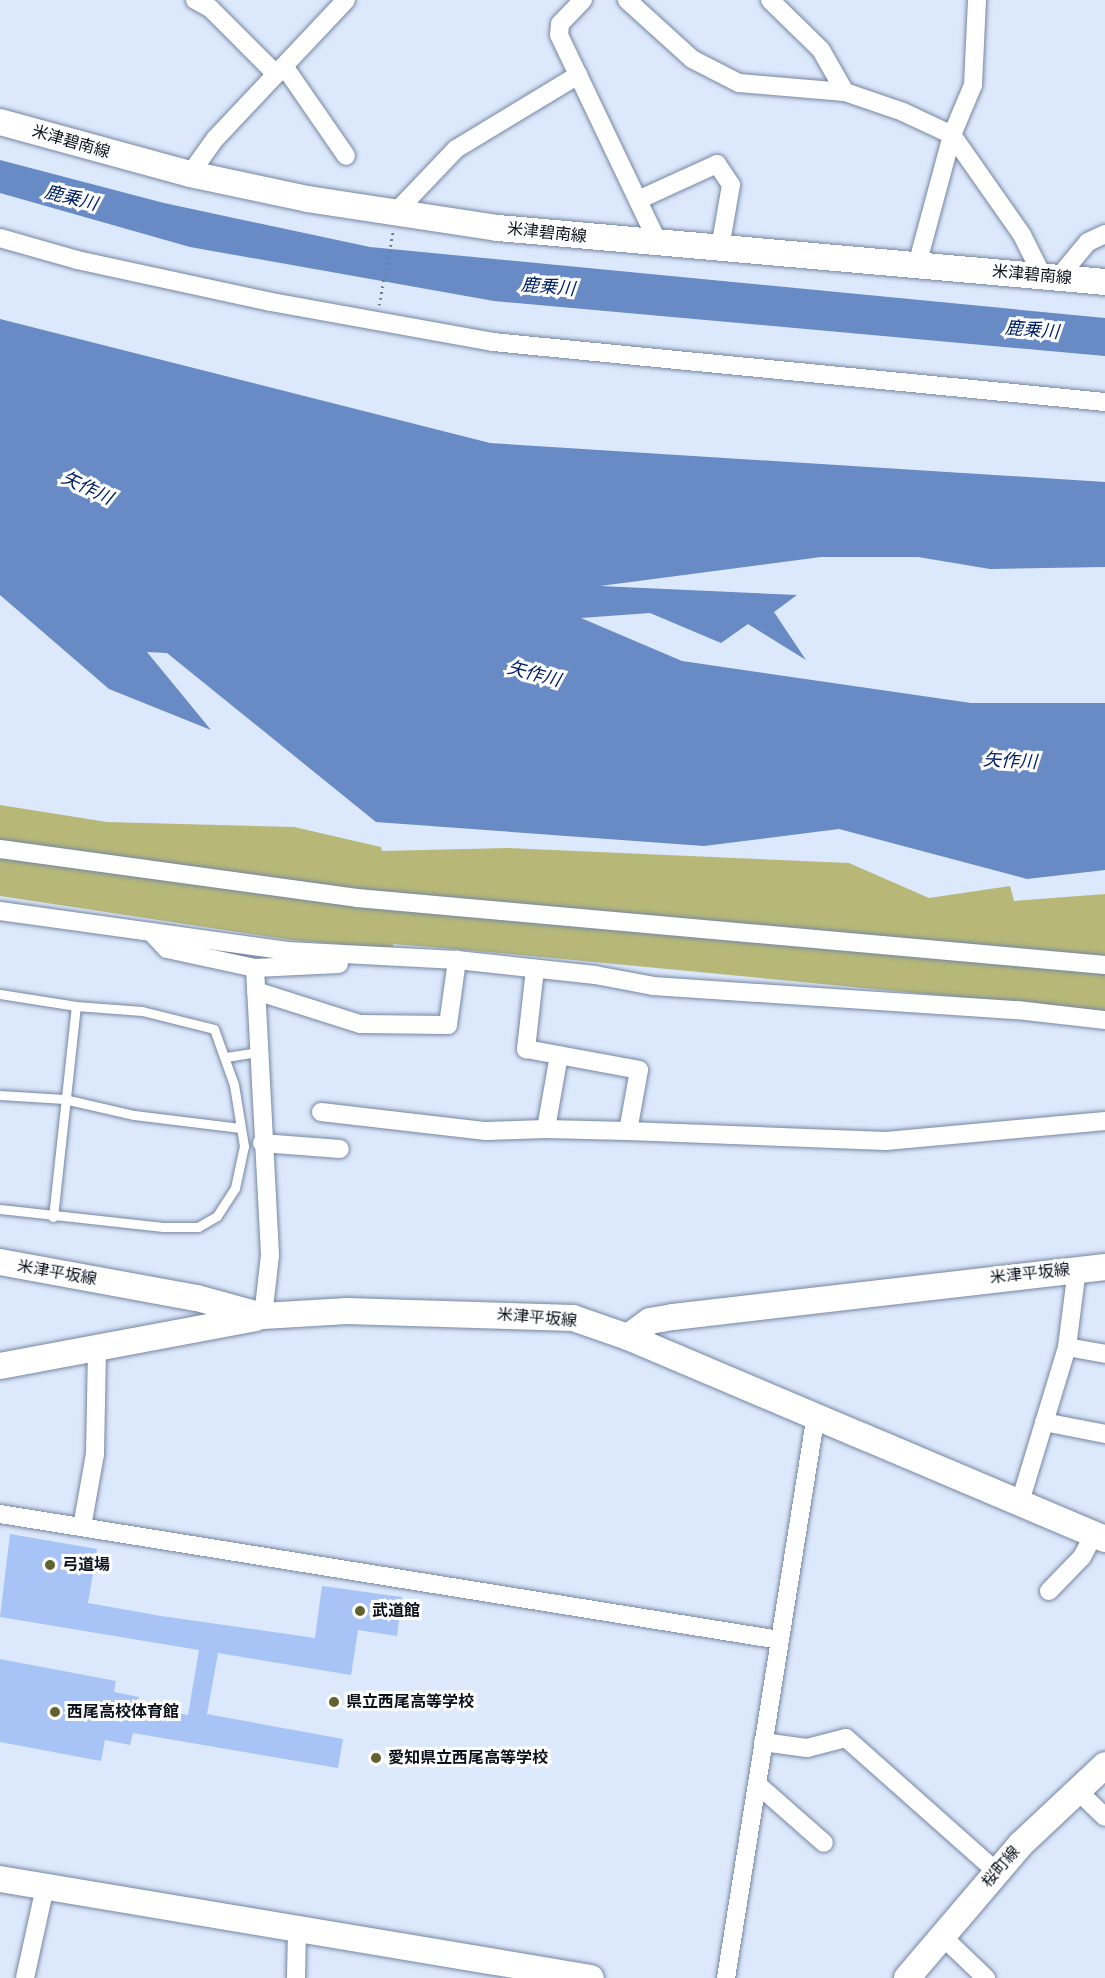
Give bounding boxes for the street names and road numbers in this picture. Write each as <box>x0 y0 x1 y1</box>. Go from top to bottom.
street label: 米津碧南線 <box>30 122 112 162</box>
street label: 米津碧南線 <box>506 219 588 247</box>
street label: 米津碧南線 <box>991 262 1073 288</box>
street label: 米津平坂線 <box>16 1257 98 1289</box>
street label: 米津平坂線 <box>989 1260 1071 1288</box>
street label: 米津平坂線 <box>496 1305 578 1331</box>
street label: 桜町線 <box>978 1843 1024 1891</box>

